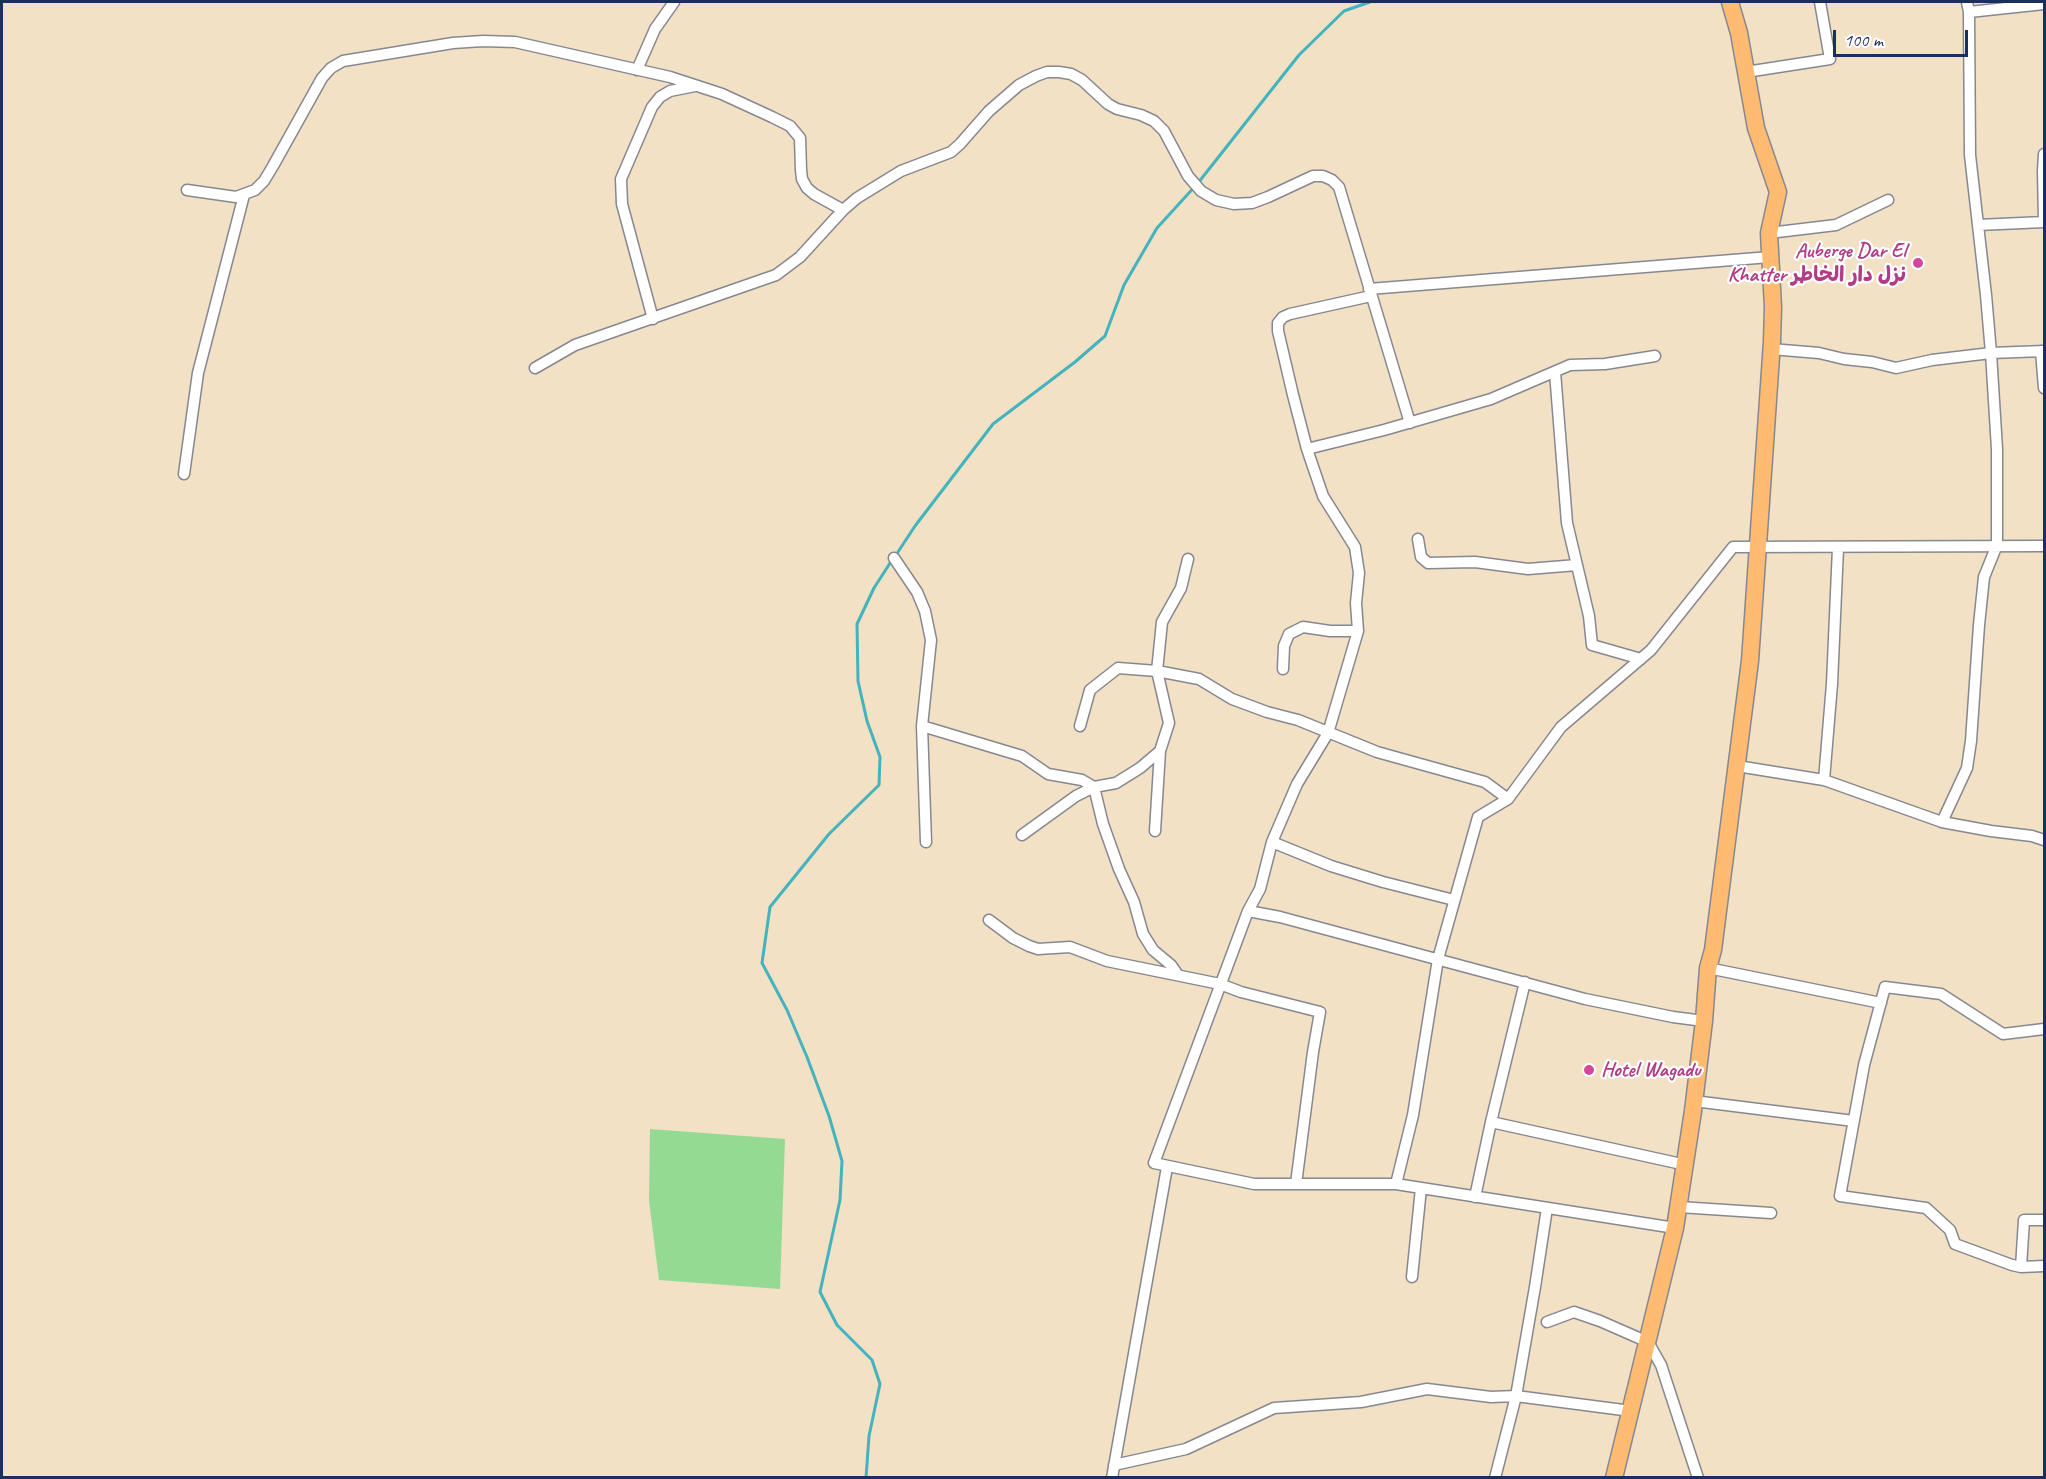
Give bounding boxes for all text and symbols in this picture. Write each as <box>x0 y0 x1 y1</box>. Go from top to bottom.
scale bar <box>1836 18 1971 56</box>
text: 100 m <box>1844 29 1883 51</box>
place label: Auberge Dar El Khatter نزل دار الخاطر <box>1728 238 1906 288</box>
marker: Auberge Dar El Khatter نزل دار الخاطر <box>1911 256 1925 270</box>
place label: Hotel Wagadu <box>1601 1057 1700 1083</box>
marker: Hotel Wagadu <box>1582 1063 1596 1077</box>

